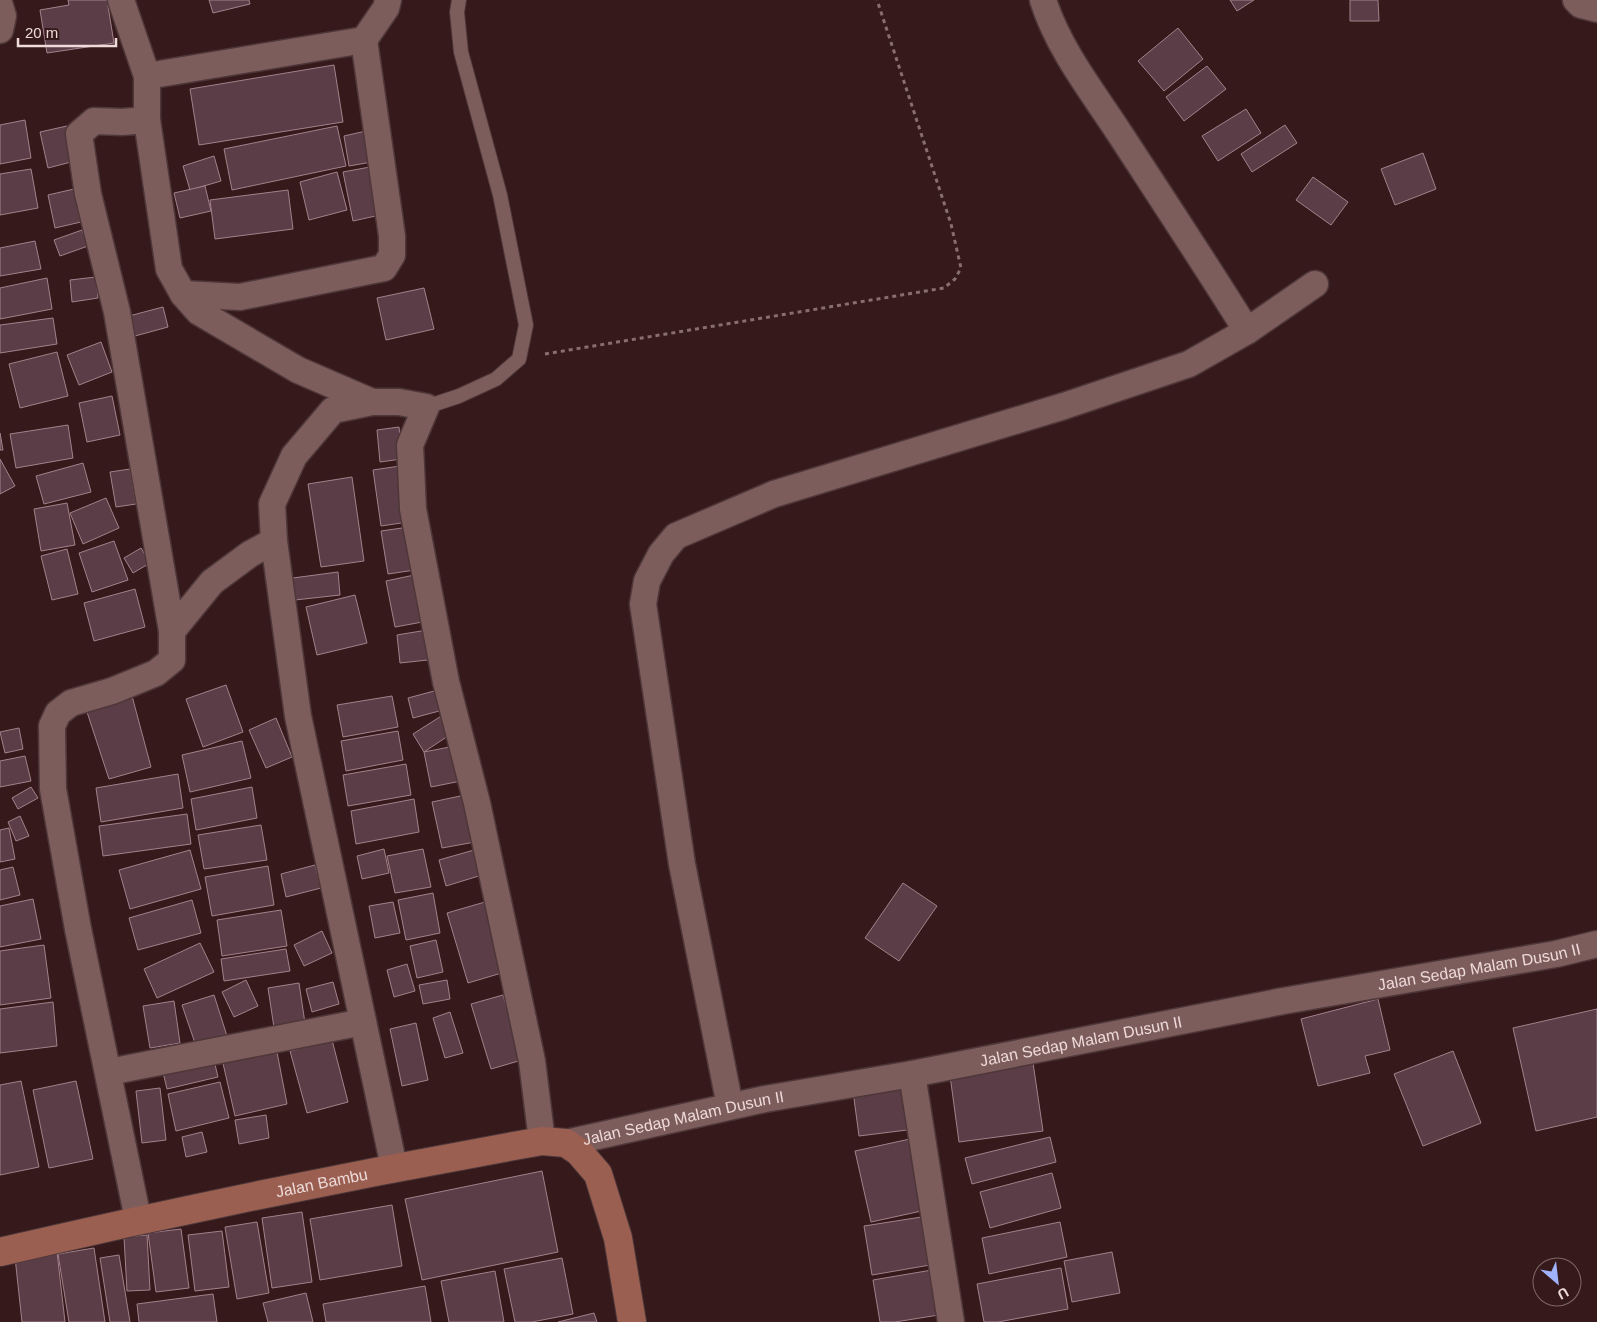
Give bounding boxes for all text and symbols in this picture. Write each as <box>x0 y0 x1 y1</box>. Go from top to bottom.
scale bar <box>18 15 115 47</box>
text: 20 m <box>25 24 58 41</box>
street label: Jalan Sedap Malam Dusun II <box>1376 940 1582 994</box>
street label: Jalan Sedap Malam Dusun II <box>978 1013 1183 1069</box>
street label: Jalan Sedap Malam Dusun II <box>581 1088 785 1148</box>
street label: Jalan Bambu <box>274 1166 369 1201</box>
north arrow <box>1532 1257 1582 1307</box>
text: U <box>1555 1284 1571 1303</box>

